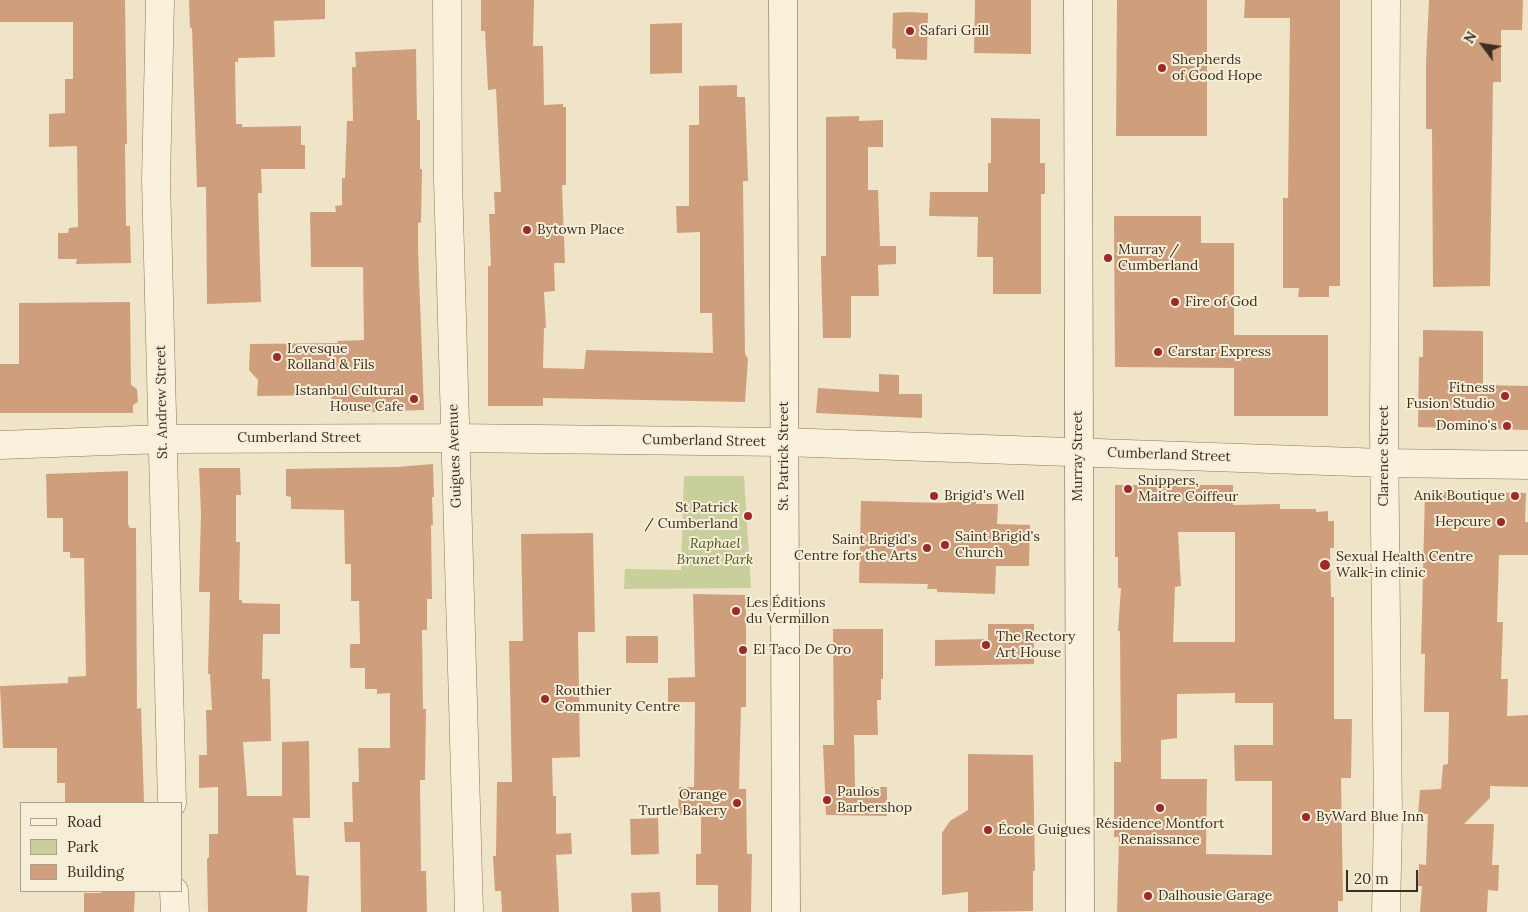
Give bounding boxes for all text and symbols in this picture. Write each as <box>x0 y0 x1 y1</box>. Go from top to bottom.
north arrow <box>1458 20 1508 70</box>
place label: Safari Grill <box>920 23 989 39</box>
marker: Safari Grill <box>904 25 916 37</box>
text: N <box>1460 28 1481 47</box>
place label: Shepherds of Good Hope <box>1172 52 1262 84</box>
marker: Shepherds of Good Hope <box>1156 62 1168 74</box>
place label: Bytown Place <box>537 222 624 238</box>
marker: Bytown Place <box>521 224 533 236</box>
place label: Murray / Cumberland <box>1118 242 1198 274</box>
marker: Murray / Cumberland <box>1102 252 1114 264</box>
place label: Fire of God <box>1185 294 1258 310</box>
marker: Fire of God <box>1169 296 1181 308</box>
place label: Levesque Rolland & Fils <box>287 341 375 374</box>
place label: Carstar Express <box>1168 344 1271 360</box>
street label: St. Andrew Street <box>153 345 171 459</box>
marker: Carstar Express <box>1152 346 1164 358</box>
marker: Levesque Rolland & Fils <box>271 351 283 363</box>
place label: Fitness Fusion Studio <box>1406 380 1495 412</box>
place label: Istanbul Cultural House Cafe <box>295 383 404 416</box>
marker: Fitness Fusion Studio <box>1499 390 1511 402</box>
marker: Istanbul Cultural House Cafe <box>408 393 420 405</box>
street label: St. Patrick Street <box>776 401 792 511</box>
street label: Guigues Avenue <box>445 404 465 508</box>
street label: Clarence Street <box>1376 405 1392 507</box>
street label: Murray Street <box>1070 410 1086 502</box>
place label: Domino's <box>1436 418 1497 434</box>
marker: Domino's <box>1501 420 1513 432</box>
street label: Cumberland Street <box>237 430 361 446</box>
street label: Cumberland Street <box>642 432 766 450</box>
street label: Cumberland Street <box>1107 444 1231 466</box>
place label: Snippers, Maitre Coiffeur <box>1138 473 1238 506</box>
marker: Snippers, Maitre Coiffeur <box>1122 483 1134 495</box>
place label: Brigid's Well <box>944 488 1025 504</box>
place label: Anik Boutique <box>1414 488 1505 504</box>
marker: Brigid's Well <box>928 490 940 502</box>
marker: Anik Boutique <box>1509 490 1521 502</box>
place label: St Patrick / Cumberland <box>644 500 738 532</box>
marker: St Patrick / Cumberland <box>742 510 754 522</box>
place label: Hepcure <box>1435 514 1491 530</box>
marker: Hepcure <box>1495 516 1507 528</box>
place label: Saint Brigid's Church <box>955 529 1040 562</box>
place label: Saint Brigid's Centre for the Arts <box>794 532 917 564</box>
park label: Raphael Brunet Park <box>677 536 753 568</box>
marker: Saint Brigid's Church <box>939 539 951 551</box>
marker: Saint Brigid's Centre for the Arts <box>921 542 933 554</box>
place label: Sexual Health Centre Walk-in clinic <box>1336 549 1473 582</box>
marker: Sexual Health Centre Walk-in clinic <box>1318 558 1332 572</box>
place label: Les Éditions du Vermillon <box>746 595 829 628</box>
marker: Les Éditions du Vermillon <box>730 605 742 617</box>
place label: The Rectory Art House <box>996 629 1076 662</box>
marker: The Rectory Art House <box>980 639 992 651</box>
place label: El Taco De Oro <box>753 642 851 658</box>
marker: El Taco De Oro <box>737 644 749 656</box>
place label: Routhier Community Centre <box>555 683 680 716</box>
marker: Routhier Community Centre <box>539 693 551 705</box>
place label: Paulos Barbershop <box>837 784 912 816</box>
place label: Orange Turtle Bakery <box>639 787 727 820</box>
marker: Paulos Barbershop <box>821 794 833 806</box>
marker: Orange Turtle Bakery <box>731 797 743 809</box>
legend <box>20 802 182 892</box>
marker: Résidence Montfort Renaissance <box>1154 802 1166 814</box>
place label: ByWard Blue Inn <box>1316 809 1424 825</box>
marker: ByWard Blue Inn <box>1300 811 1312 823</box>
text: Road <box>67 812 102 831</box>
place label: Résidence Montfort Renaissance <box>1096 816 1224 849</box>
place label: École Guigues <box>998 822 1090 838</box>
marker: École Guigues <box>982 824 994 836</box>
text: Park <box>67 837 98 856</box>
scale bar <box>1348 860 1420 892</box>
text: Building <box>67 862 124 881</box>
text: 20 m <box>1354 869 1389 888</box>
place label: Dalhousie Garage <box>1158 888 1272 904</box>
marker: Dalhousie Garage <box>1142 890 1154 902</box>

